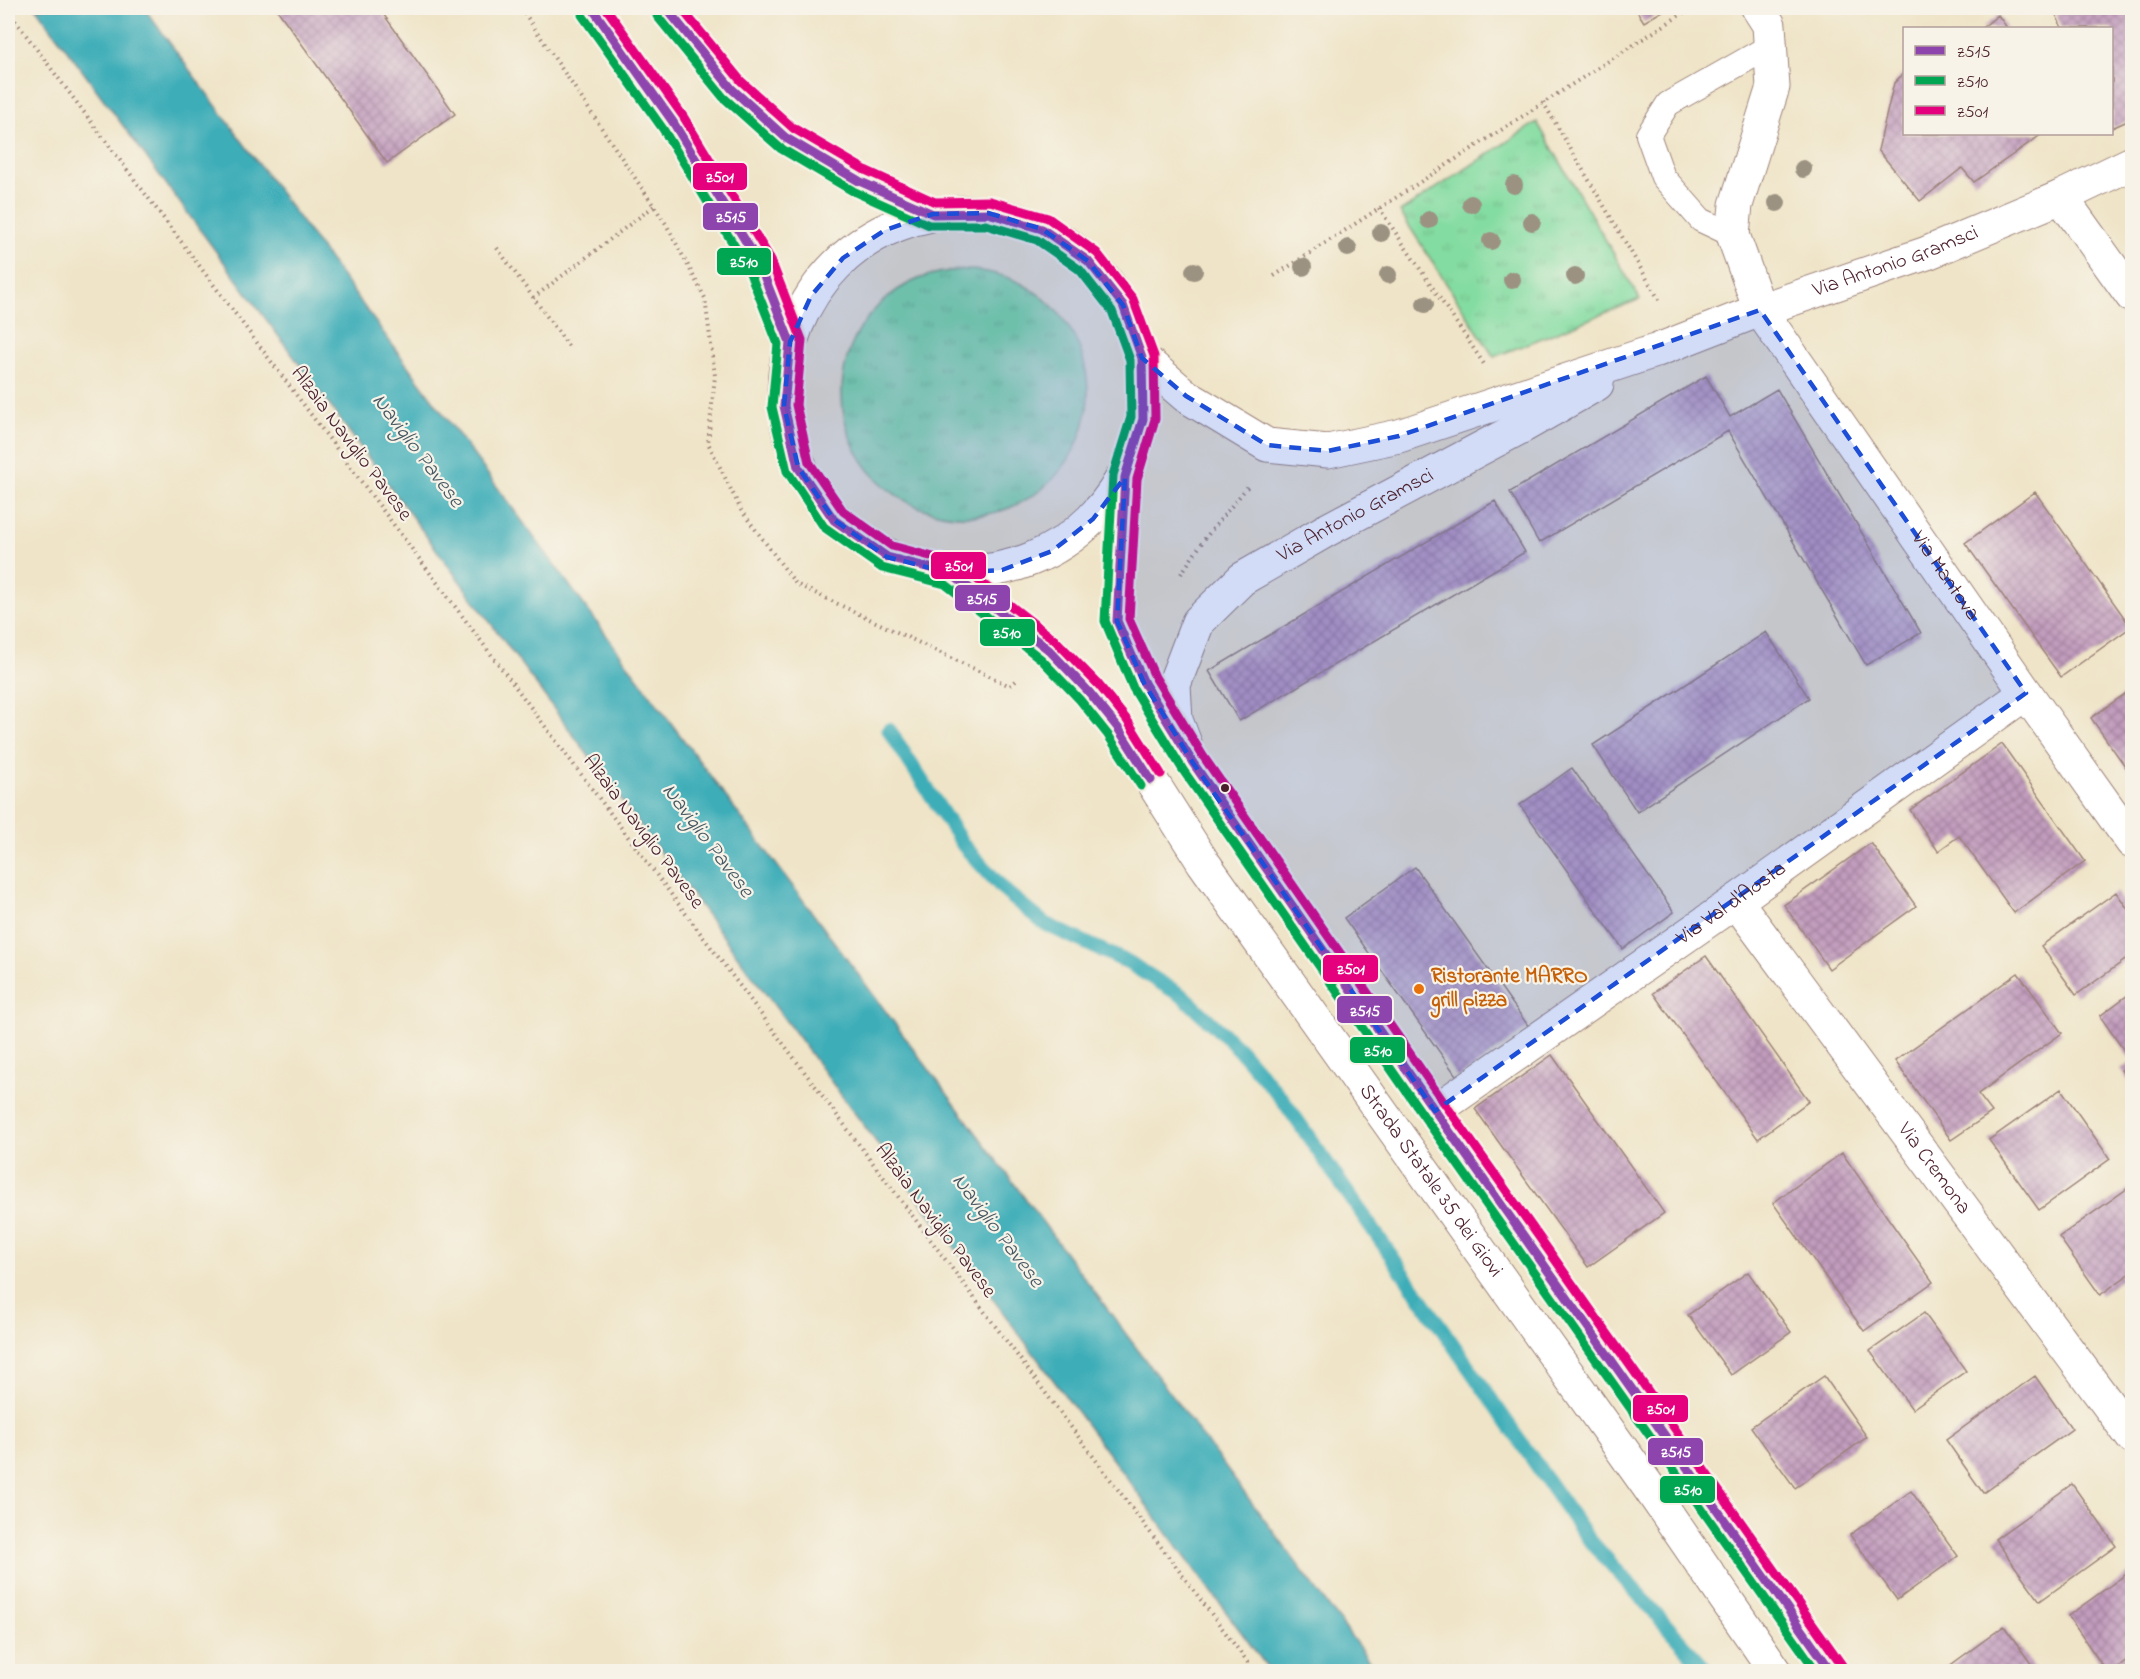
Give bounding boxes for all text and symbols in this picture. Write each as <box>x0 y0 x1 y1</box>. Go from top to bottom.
legend <box>1903 27 2113 135</box>
text: z515 <box>1957 40 1991 66</box>
text: z510 <box>1957 70 1989 96</box>
text: z501 <box>1957 100 1989 126</box>
line badge: z501 <box>692 162 748 191</box>
text: z501 <box>706 166 735 190</box>
line badge: z515 <box>702 202 759 231</box>
text: z515 <box>716 206 747 230</box>
street label: Via Antonio Gramsci <box>1808 218 1983 306</box>
line badge: z510 <box>716 247 772 276</box>
text: z510 <box>730 251 758 275</box>
street label: Alzaia Naviglio Pavese <box>285 362 417 526</box>
water label: Naviglio Pavese <box>365 389 469 513</box>
street label: Via Antonio Gramsci <box>1271 461 1439 571</box>
street label: Via Mantova <box>1903 524 1987 627</box>
line badge: z501 <box>930 551 987 580</box>
text: z501 <box>945 555 974 579</box>
line badge: z515 <box>954 584 1011 612</box>
text: z515 <box>967 588 998 612</box>
line badge: z510 <box>979 618 1036 647</box>
text: z510 <box>993 622 1021 646</box>
street label: Alzaia Naviglio Pavese <box>577 750 709 914</box>
water label: Naviglio Pavese <box>655 779 759 903</box>
unlabelled marker <box>1219 782 1231 794</box>
street label: Via Val d'Aosta <box>1670 854 1793 953</box>
line badge: z501 <box>1322 954 1379 983</box>
text: z501 <box>1337 958 1366 982</box>
place label: Ristorante MARRO grill pizza <box>1430 962 1588 1018</box>
marker: Ristorante MARRO grill pizza <box>1412 982 1426 996</box>
line badge: z515 <box>1336 995 1393 1024</box>
text: z515 <box>1350 1000 1381 1024</box>
line badge: z510 <box>1349 1036 1406 1064</box>
text: z510 <box>1364 1040 1392 1064</box>
street label: Strada Statale 35 dei Giovi <box>1351 1078 1510 1284</box>
street label: Via Cremona <box>1889 1116 1978 1221</box>
street label: Alzaia Naviglio Pavese <box>869 1139 1001 1303</box>
water label: Naviglio Pavese <box>945 1169 1049 1293</box>
line badge: z501 <box>1632 1394 1689 1423</box>
text: z501 <box>1647 1398 1676 1422</box>
line badge: z515 <box>1647 1437 1704 1466</box>
text: z515 <box>1661 1441 1692 1465</box>
line badge: z510 <box>1659 1475 1716 1504</box>
text: z510 <box>1674 1479 1702 1503</box>

